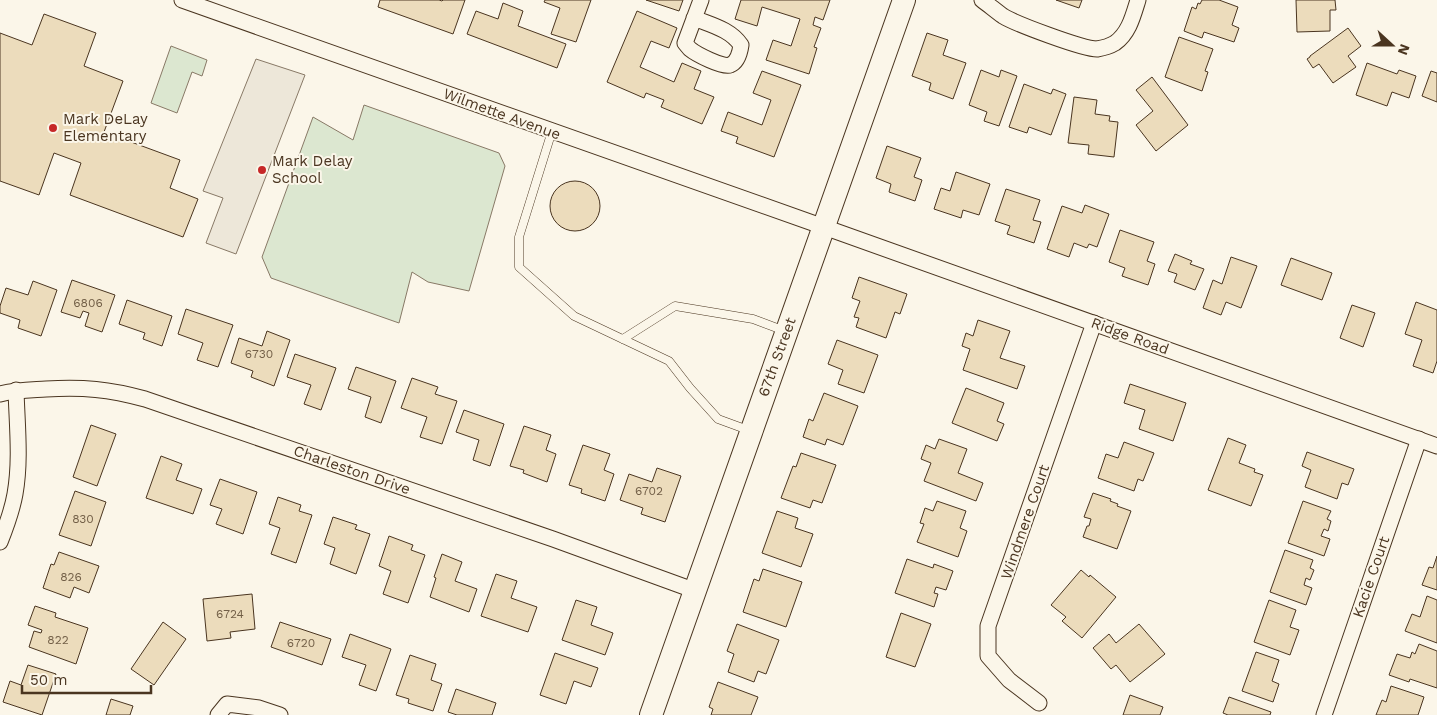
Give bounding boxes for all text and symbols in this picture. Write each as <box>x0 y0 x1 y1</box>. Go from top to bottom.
north arrow <box>1367 20 1417 70</box>
text: N <box>1395 42 1413 57</box>
street label: Wilmette Avenue <box>441 84 563 144</box>
place label: Mark DeLay Elementary <box>63 110 148 145</box>
marker: Mark DeLay Elementary <box>47 122 59 134</box>
place label: Mark Delay School <box>272 152 353 187</box>
marker: Mark Delay School <box>256 164 268 176</box>
house number: 6806 <box>73 296 103 310</box>
street label: 67th Street <box>754 314 800 399</box>
street label: Ridge Road <box>1089 314 1171 358</box>
house number: 6730 <box>245 347 273 361</box>
street label: Charleston Drive <box>291 442 413 498</box>
street label: Windmere Court <box>997 462 1053 582</box>
house number: 6702 <box>635 484 663 498</box>
house number: 830 <box>72 512 94 526</box>
street label: Kacie Court <box>1349 533 1394 620</box>
house number: 826 <box>60 570 82 584</box>
house number: 6724 <box>216 607 244 621</box>
house number: 822 <box>47 633 69 647</box>
house number: 6720 <box>287 636 315 650</box>
scale bar <box>22 662 151 694</box>
text: 50 m <box>30 671 67 689</box>

